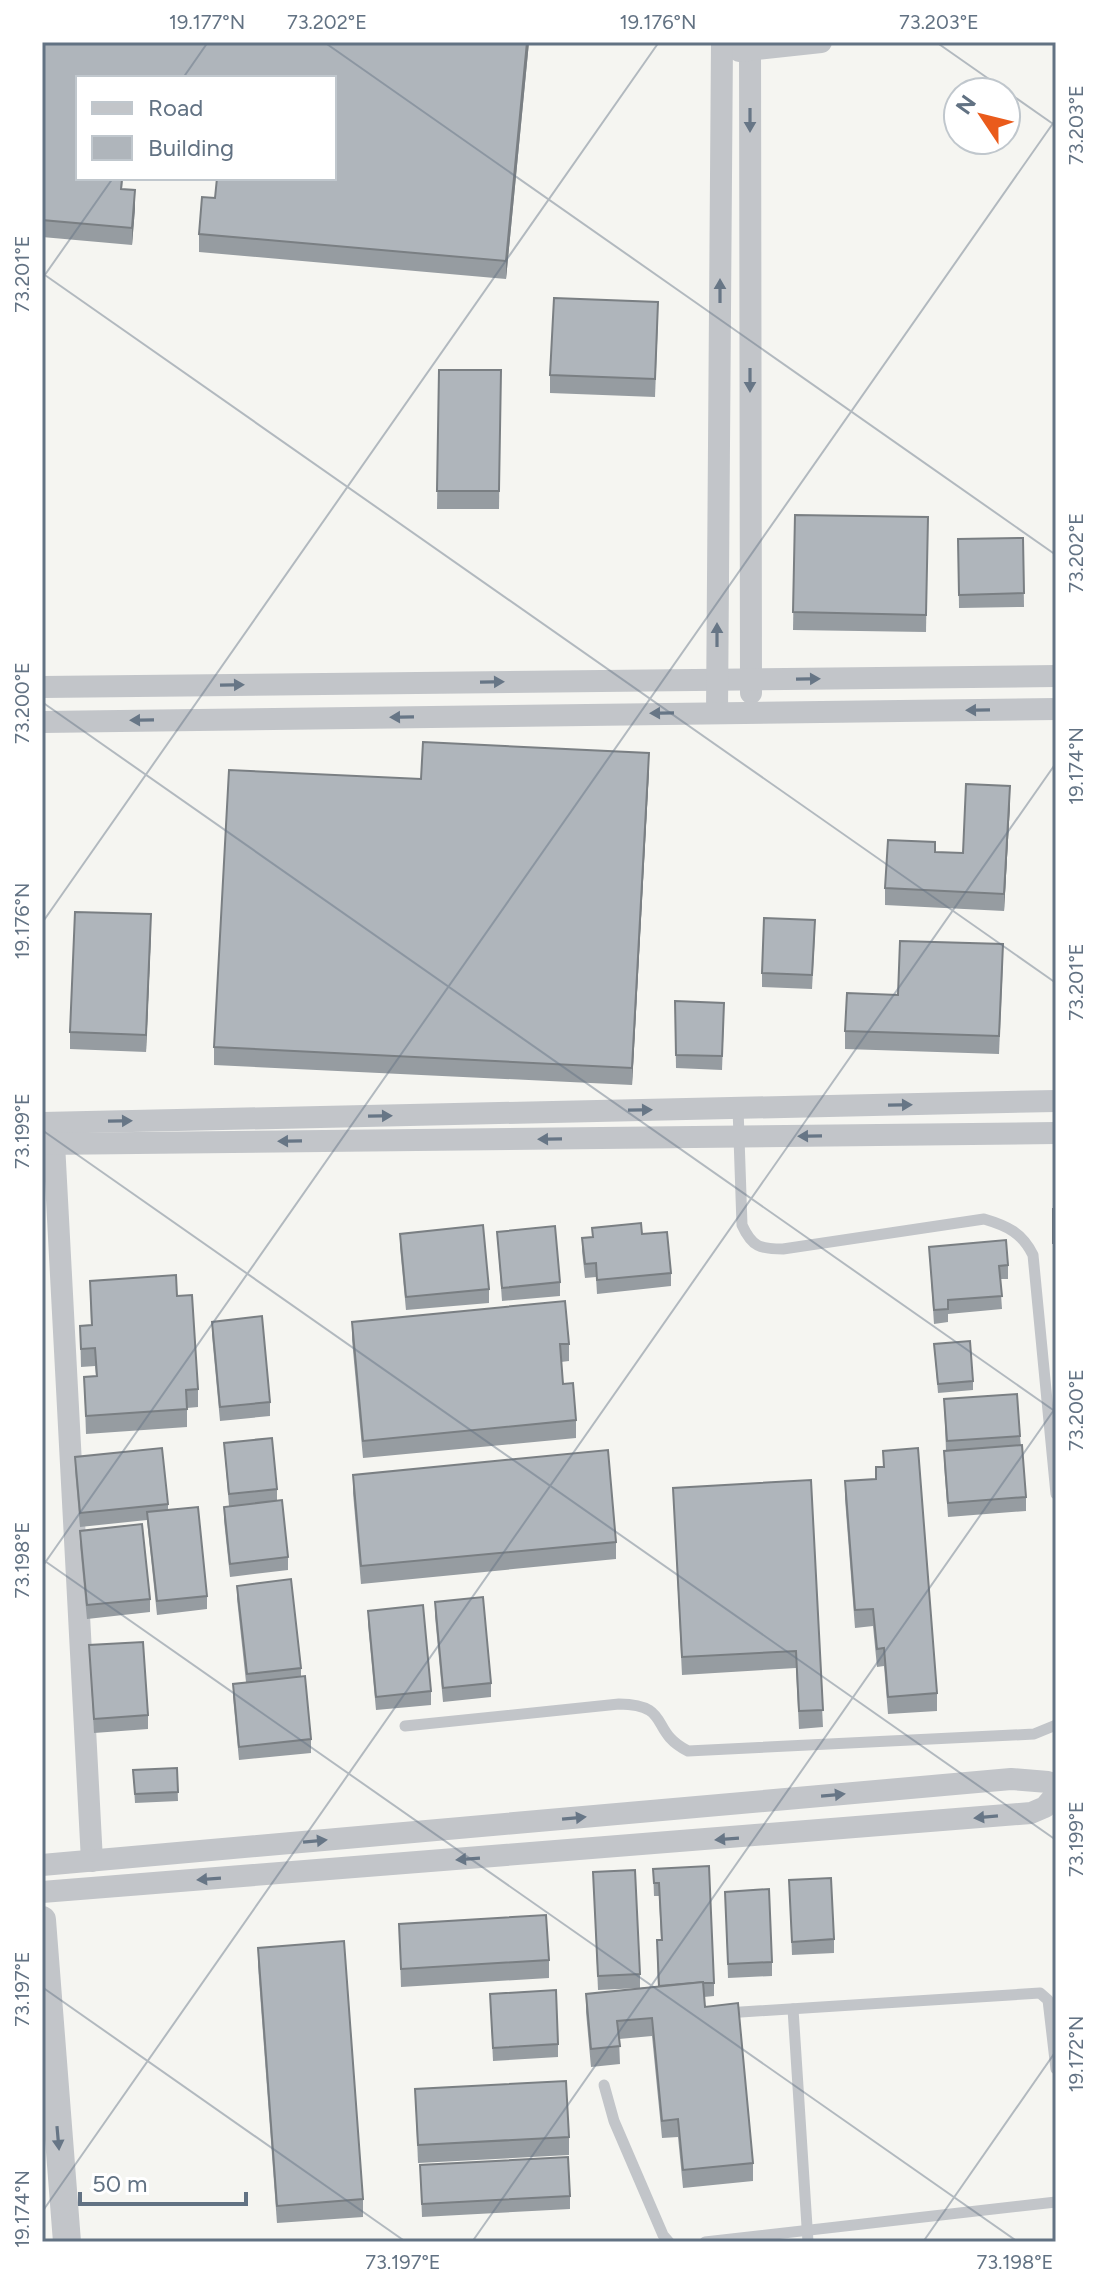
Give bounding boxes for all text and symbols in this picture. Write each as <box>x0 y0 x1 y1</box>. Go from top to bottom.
text: 19.177°N <box>169 10 245 34</box>
text: 73.202°E <box>287 10 367 34</box>
text: 19.176°N <box>620 10 696 34</box>
text: 73.203°E <box>899 10 979 34</box>
legend <box>76 76 336 180</box>
north arrow <box>942 76 1022 156</box>
text: 73.203°E <box>1064 85 1088 165</box>
text: N <box>950 90 982 120</box>
text: Road <box>148 93 203 122</box>
one-way arrow <box>744 108 756 133</box>
text: Building <box>148 133 234 162</box>
text: 73.201°E <box>10 235 34 313</box>
one-way arrow <box>714 278 726 303</box>
one-way arrow <box>744 368 756 393</box>
text: 73.202°E <box>1064 513 1088 593</box>
one-way arrow <box>711 622 723 647</box>
text: 73.200°E <box>10 662 34 744</box>
one-way arrow <box>796 673 821 685</box>
one-way arrow <box>480 676 505 688</box>
one-way arrow <box>220 679 245 691</box>
one-way arrow <box>965 704 990 716</box>
one-way arrow <box>649 707 674 719</box>
one-way arrow <box>389 711 414 723</box>
one-way arrow <box>129 714 154 726</box>
text: 19.174°N <box>1064 727 1088 805</box>
text: 19.176°N <box>10 883 34 959</box>
text: 73.201°E <box>1064 943 1088 1021</box>
text: 73.199°E <box>10 1093 34 1169</box>
one-way arrow <box>888 1098 913 1111</box>
one-way arrow <box>628 1104 653 1117</box>
one-way arrow <box>368 1109 393 1122</box>
one-way arrow <box>108 1115 133 1127</box>
one-way arrow <box>797 1130 822 1142</box>
one-way arrow <box>537 1133 562 1145</box>
one-way arrow <box>277 1135 302 1147</box>
text: 73.200°E <box>1064 1369 1088 1451</box>
text: 73.198°E <box>10 1522 34 1598</box>
one-way arrow <box>821 1788 846 1801</box>
text: 73.199°E <box>1064 1801 1088 1877</box>
one-way arrow <box>562 1811 587 1824</box>
one-way arrow <box>973 1811 998 1824</box>
one-way arrow <box>714 1832 739 1845</box>
one-way arrow <box>303 1835 328 1848</box>
one-way arrow <box>455 1853 480 1866</box>
one-way arrow <box>196 1873 221 1886</box>
text: 73.197°E <box>10 1951 34 2027</box>
text: 19.172°N <box>1064 2016 1088 2092</box>
one-way arrow <box>52 2126 65 2151</box>
scale bar <box>80 2156 246 2206</box>
text: 50 m <box>92 2169 148 2198</box>
text: 19.174°N <box>10 2170 34 2248</box>
text: 73.197°E <box>365 2250 441 2274</box>
text: 73.198°E <box>977 2250 1053 2274</box>

